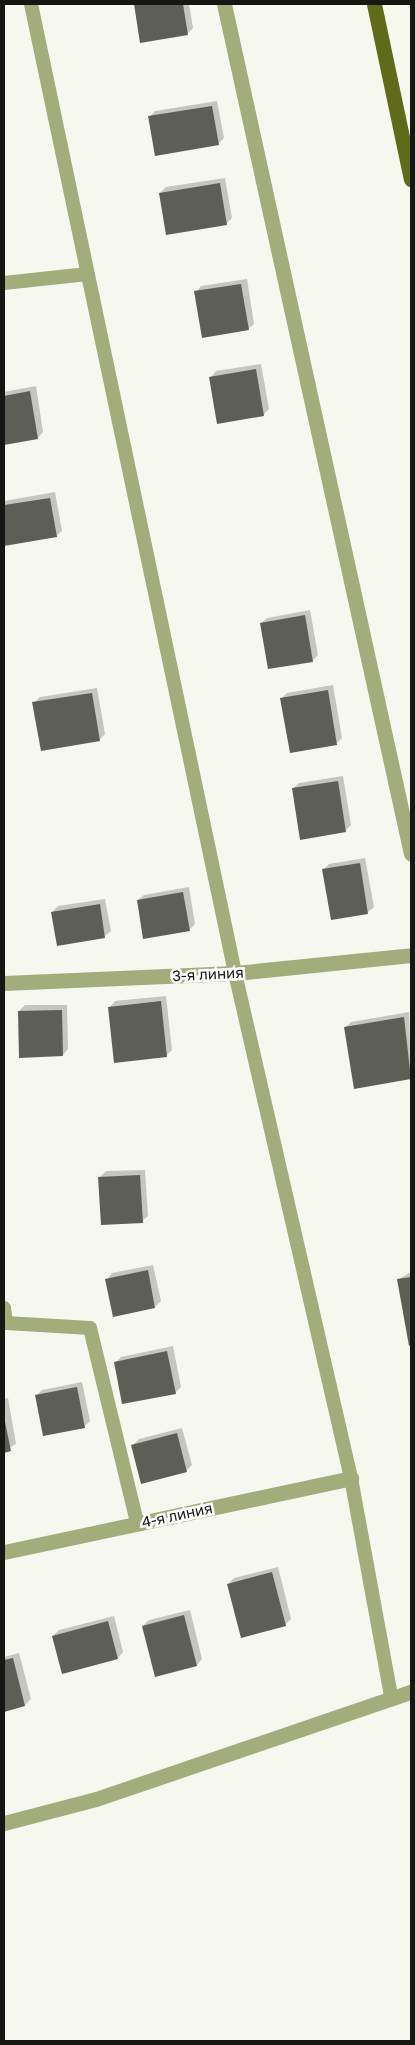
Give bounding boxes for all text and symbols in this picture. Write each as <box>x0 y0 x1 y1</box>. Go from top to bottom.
street label: 3-я линия <box>172 963 244 985</box>
street label: 4-я линия <box>140 1499 214 1531</box>

